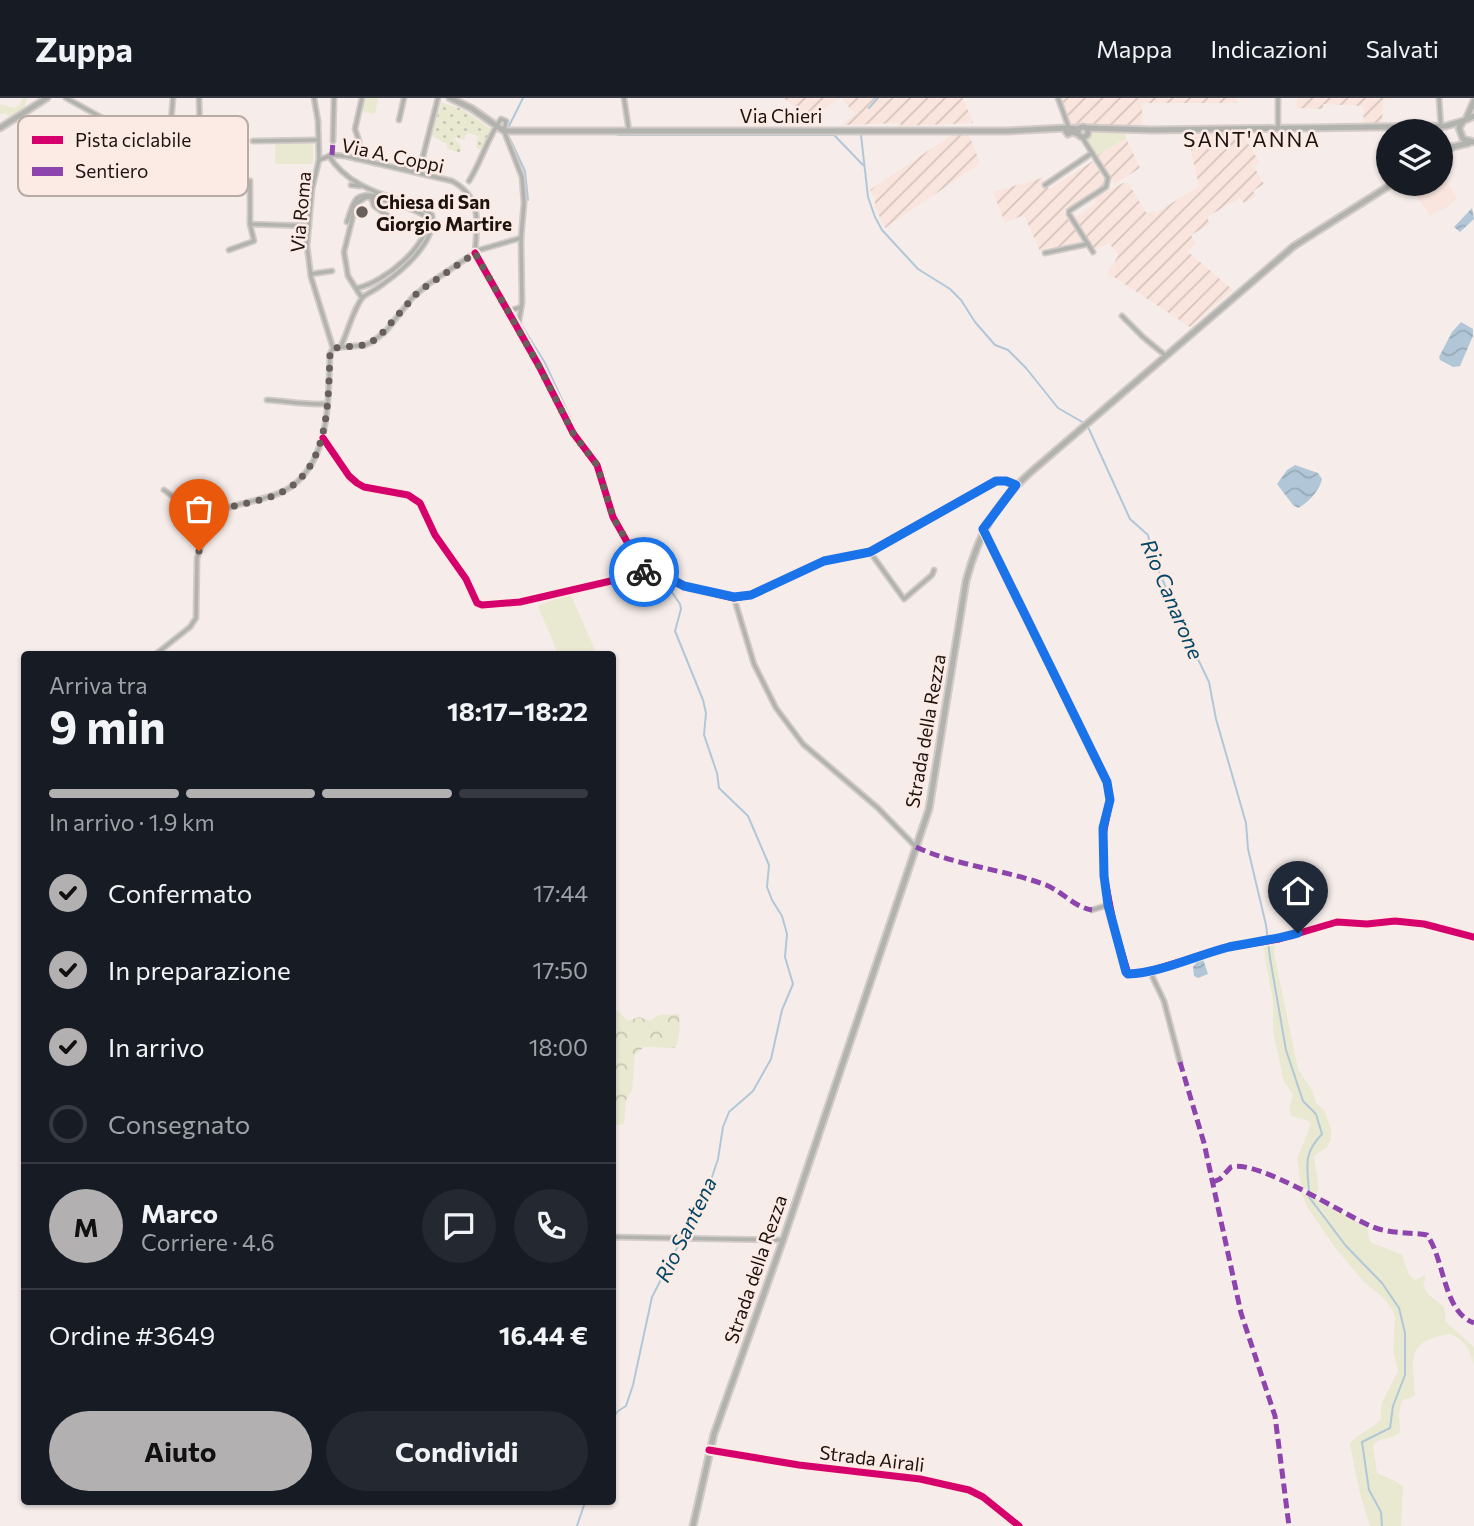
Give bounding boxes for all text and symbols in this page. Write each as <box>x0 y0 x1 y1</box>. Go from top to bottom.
text: Zuppa <box>35 28 133 69</box>
text: Mappa <box>1096 34 1172 63</box>
text: Indicazioni <box>1210 34 1328 63</box>
text: Salvati <box>1366 34 1439 63</box>
street label: Via Chieri <box>740 104 822 127</box>
legend <box>18 116 248 196</box>
map controls <box>1376 119 1453 196</box>
button: layers <box>1376 119 1453 196</box>
district label: SANT'ANNA <box>1183 126 1321 151</box>
text: Pista ciclabile <box>75 128 191 151</box>
street label: Via A. Coppi <box>340 133 446 177</box>
text: Sentiero <box>75 159 148 182</box>
street label: Via Roma <box>285 170 315 254</box>
place label: Chiesa di San Giorgio Martire <box>376 190 512 235</box>
marker: Chiesa di San Giorgio Martire <box>354 204 370 220</box>
pin <box>169 479 229 551</box>
icon: bag <box>180 490 218 528</box>
water label: Rio Canarone <box>1136 535 1210 663</box>
courier <box>609 537 679 607</box>
icon: bike <box>625 553 663 591</box>
street label: Strada della Rezza <box>900 652 950 810</box>
text: Arriva tra <box>49 671 148 699</box>
text: 18:17–18:22 <box>447 695 588 726</box>
text: 9 min <box>49 697 166 753</box>
text: In arrivo · 1.9 km <box>49 808 214 836</box>
pin <box>1268 861 1328 933</box>
icon: home <box>1279 872 1317 910</box>
icon: check <box>49 874 87 912</box>
text: Confermato <box>108 877 252 908</box>
text: 17:44 <box>533 879 588 907</box>
icon: check <box>49 951 87 989</box>
text: In preparazione <box>108 954 291 985</box>
text: 17:50 <box>532 956 588 984</box>
icon: check <box>49 1028 87 1066</box>
text: In arrivo <box>108 1031 205 1062</box>
text: 18:00 <box>529 1033 588 1061</box>
text: Consegnato <box>108 1108 250 1139</box>
water label: Rio Santena <box>649 1172 721 1286</box>
button: chat <box>422 1189 496 1263</box>
button: phone <box>514 1189 588 1263</box>
street label: Strada della Rezza <box>719 1192 791 1346</box>
text: Marco <box>141 1197 218 1228</box>
text: M <box>73 1211 99 1242</box>
text: Corriere · 4.6 <box>141 1228 275 1256</box>
text: Ordine #3649 <box>49 1319 215 1350</box>
text: 16.44 € <box>499 1319 588 1350</box>
button: Aiuto <box>49 1411 312 1491</box>
button: Condividi <box>326 1411 588 1491</box>
street label: Strada Airali <box>818 1440 926 1476</box>

